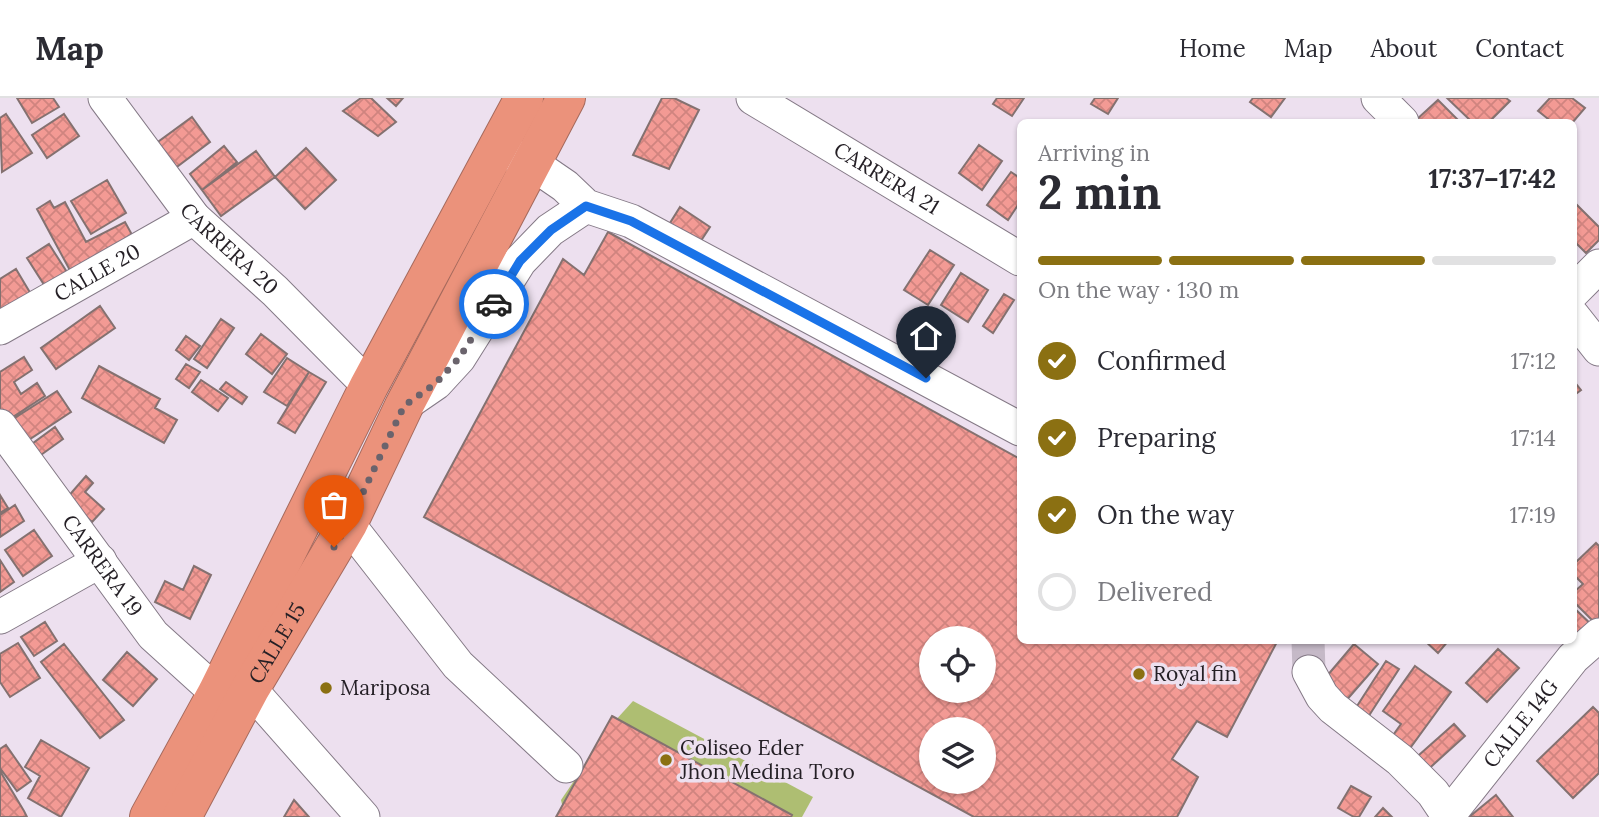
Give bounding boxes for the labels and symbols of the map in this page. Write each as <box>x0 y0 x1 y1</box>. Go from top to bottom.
street label: CARRERA 21 <box>829 136 945 220</box>
street label: CARRERA 20 <box>174 197 284 300</box>
street label: CALLE 20 <box>49 237 145 307</box>
courier <box>459 269 529 339</box>
pin <box>896 306 956 378</box>
pin <box>304 475 364 547</box>
street label: CARRERA 19 <box>56 509 149 622</box>
street label: CALLE 15 <box>242 598 311 689</box>
place label: Royal fin <box>1153 660 1237 687</box>
marker: Royal fin <box>1131 666 1147 682</box>
place label: Mariposa <box>340 674 431 701</box>
street label: CALLE 14G <box>1477 674 1564 773</box>
marker: Mariposa <box>318 680 334 696</box>
place label: Coliseo Eder Jhon Medina Toro <box>679 734 855 785</box>
marker: Coliseo Eder Jhon Medina Toro <box>658 752 674 768</box>

